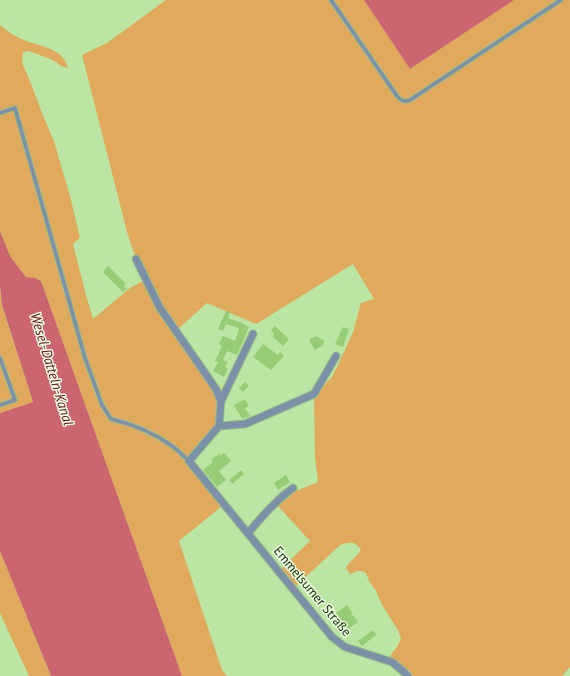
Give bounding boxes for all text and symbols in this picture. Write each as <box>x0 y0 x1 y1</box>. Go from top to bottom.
water label: Wesel-Datteln-Kanal <box>26 311 78 428</box>
street label: Emmelsumer Straße <box>270 543 355 640</box>

